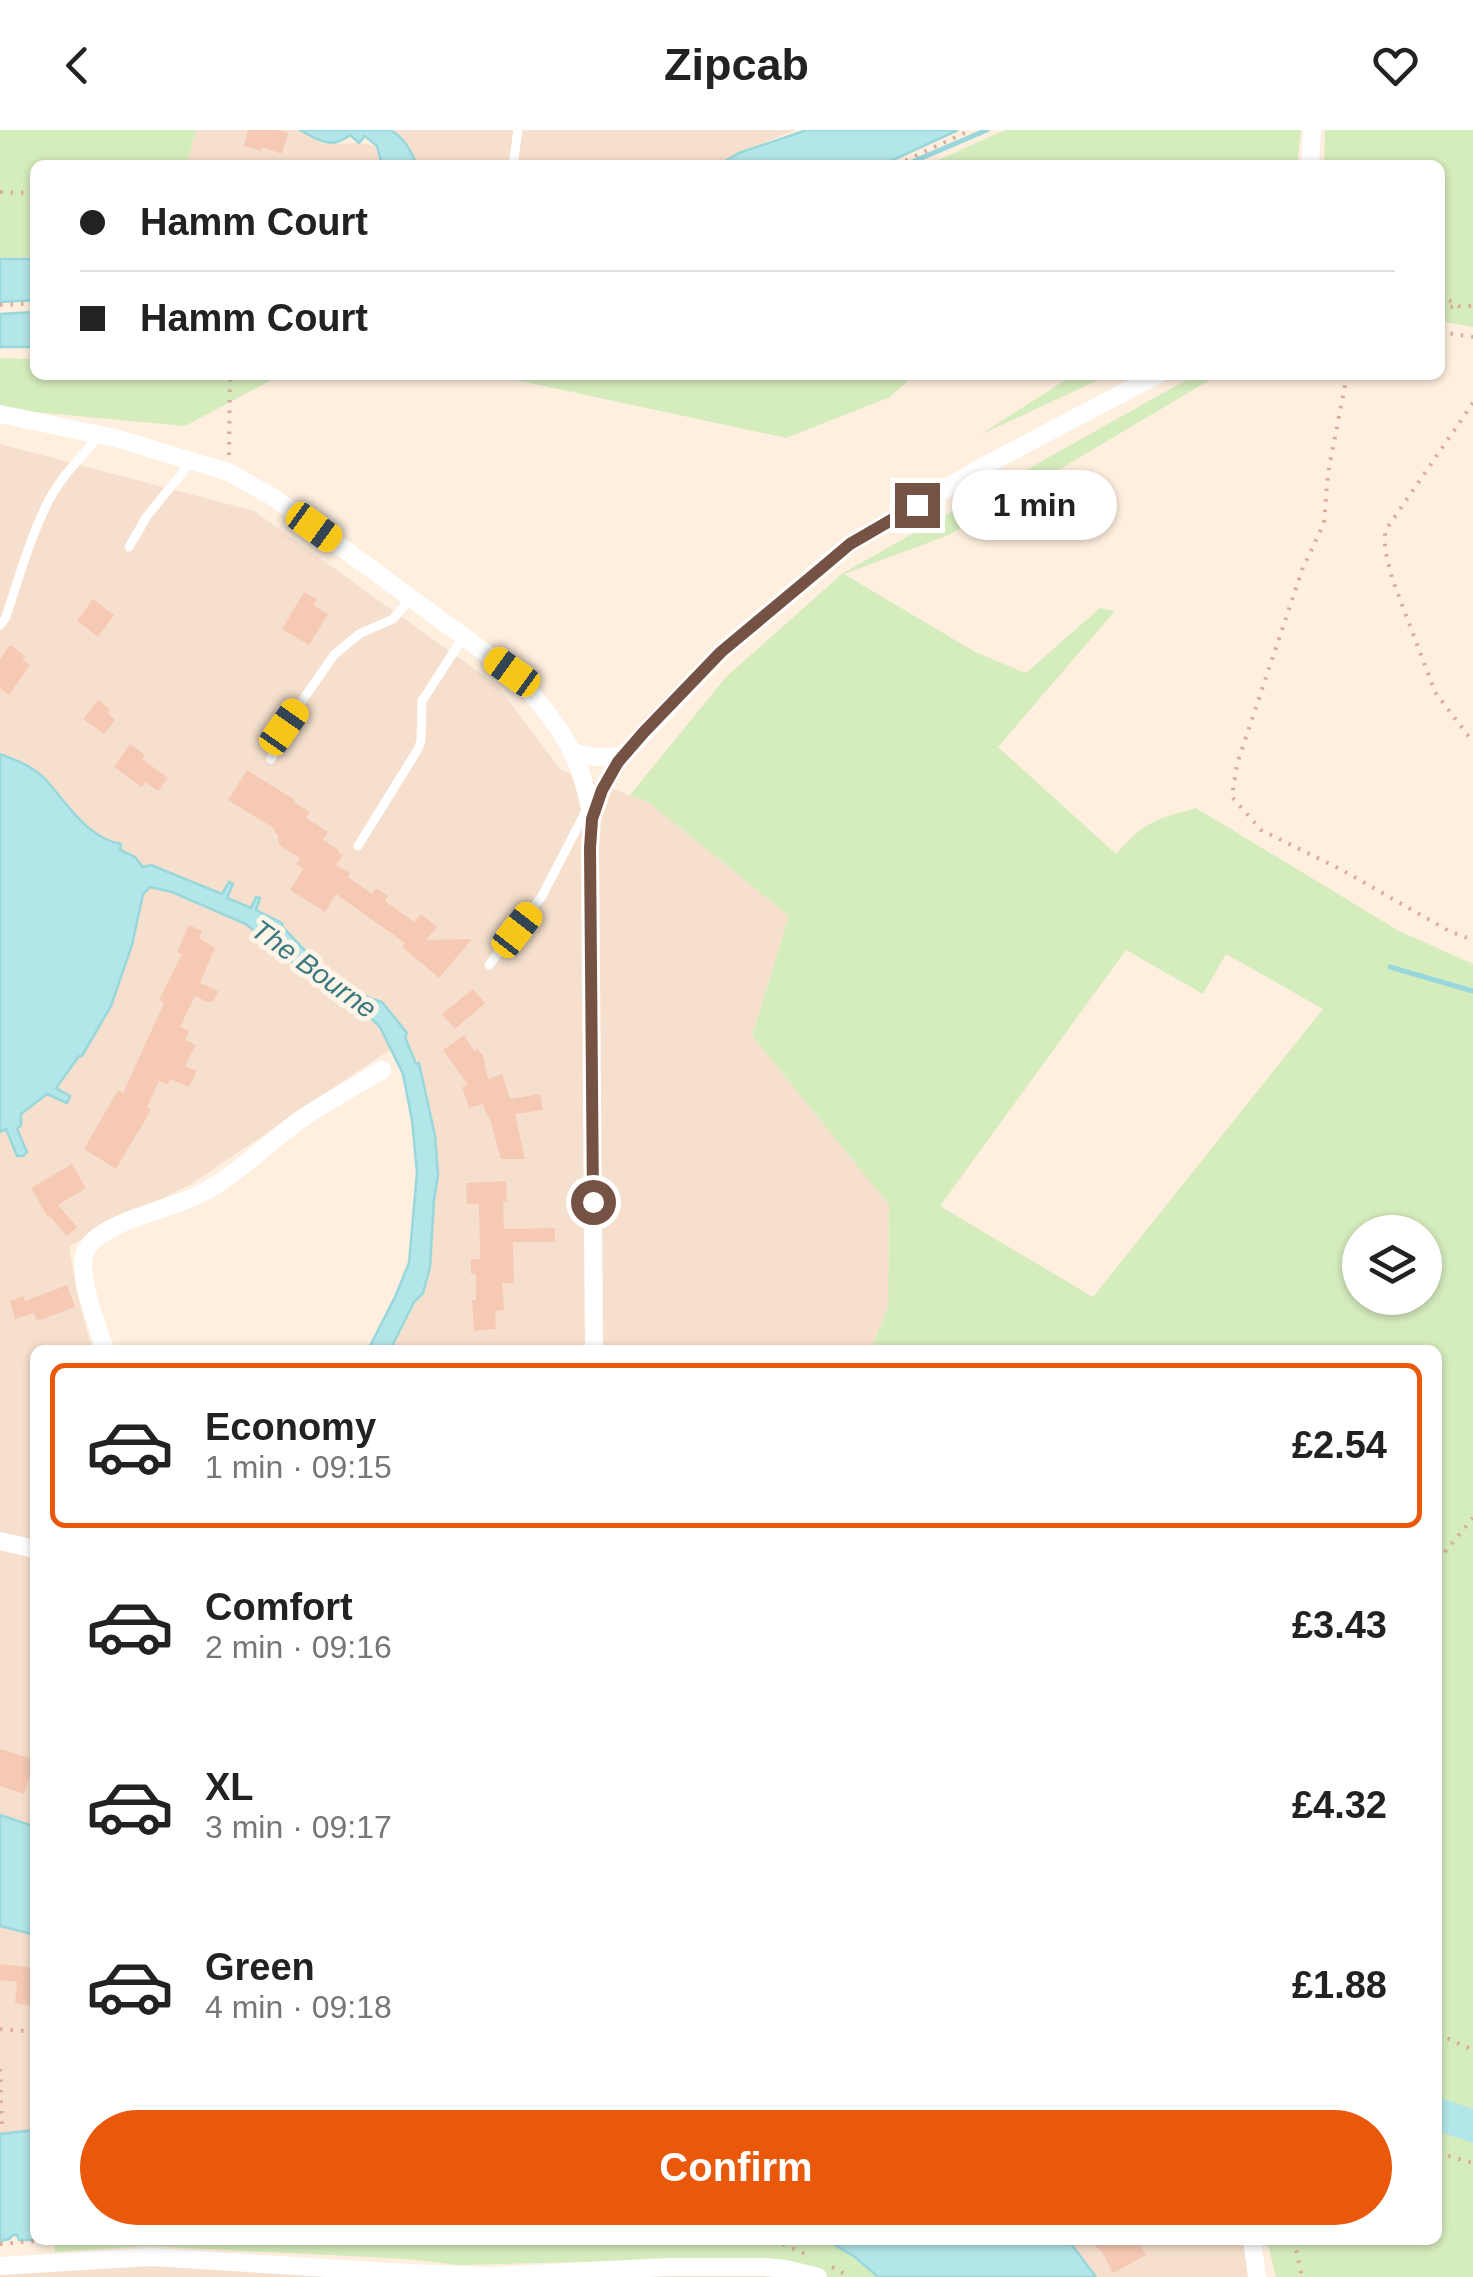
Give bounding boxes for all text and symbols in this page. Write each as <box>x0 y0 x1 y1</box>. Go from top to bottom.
icon: back <box>50 38 105 93</box>
icon: heart <box>1368 38 1423 93</box>
text: Zipcab <box>664 39 809 90</box>
text: Hamm Court <box>140 201 368 243</box>
text: Hamm Court <box>140 297 368 339</box>
callout: 1 min <box>952 470 1117 540</box>
route end <box>895 483 940 528</box>
text: 1 min <box>993 487 1076 523</box>
car <box>281 497 347 557</box>
car <box>479 642 545 702</box>
car <box>255 694 313 760</box>
car <box>487 897 547 963</box>
water label: The Bourne <box>246 913 382 1025</box>
route start <box>571 1180 616 1225</box>
map controls <box>1342 1215 1442 1315</box>
button: layers <box>1342 1215 1442 1315</box>
icon: car <box>85 1401 175 1491</box>
text: Economy <box>205 1406 376 1448</box>
text: £2.54 <box>1292 1424 1387 1466</box>
text: 1 min · 09:15 <box>205 1449 392 1485</box>
icon: car <box>85 1581 175 1671</box>
text: Comfort <box>205 1586 353 1628</box>
text: £3.43 <box>1292 1604 1387 1646</box>
text: 2 min · 09:16 <box>205 1629 392 1665</box>
icon: car <box>85 1761 175 1851</box>
text: XL <box>205 1766 254 1808</box>
text: £4.32 <box>1292 1784 1387 1826</box>
text: 3 min · 09:17 <box>205 1809 392 1845</box>
icon: car <box>85 1941 175 2031</box>
text: Green <box>205 1946 315 1988</box>
text: £1.88 <box>1292 1964 1387 2006</box>
text: 4 min · 09:18 <box>205 1989 392 2025</box>
button: Confirm <box>80 2110 1392 2225</box>

